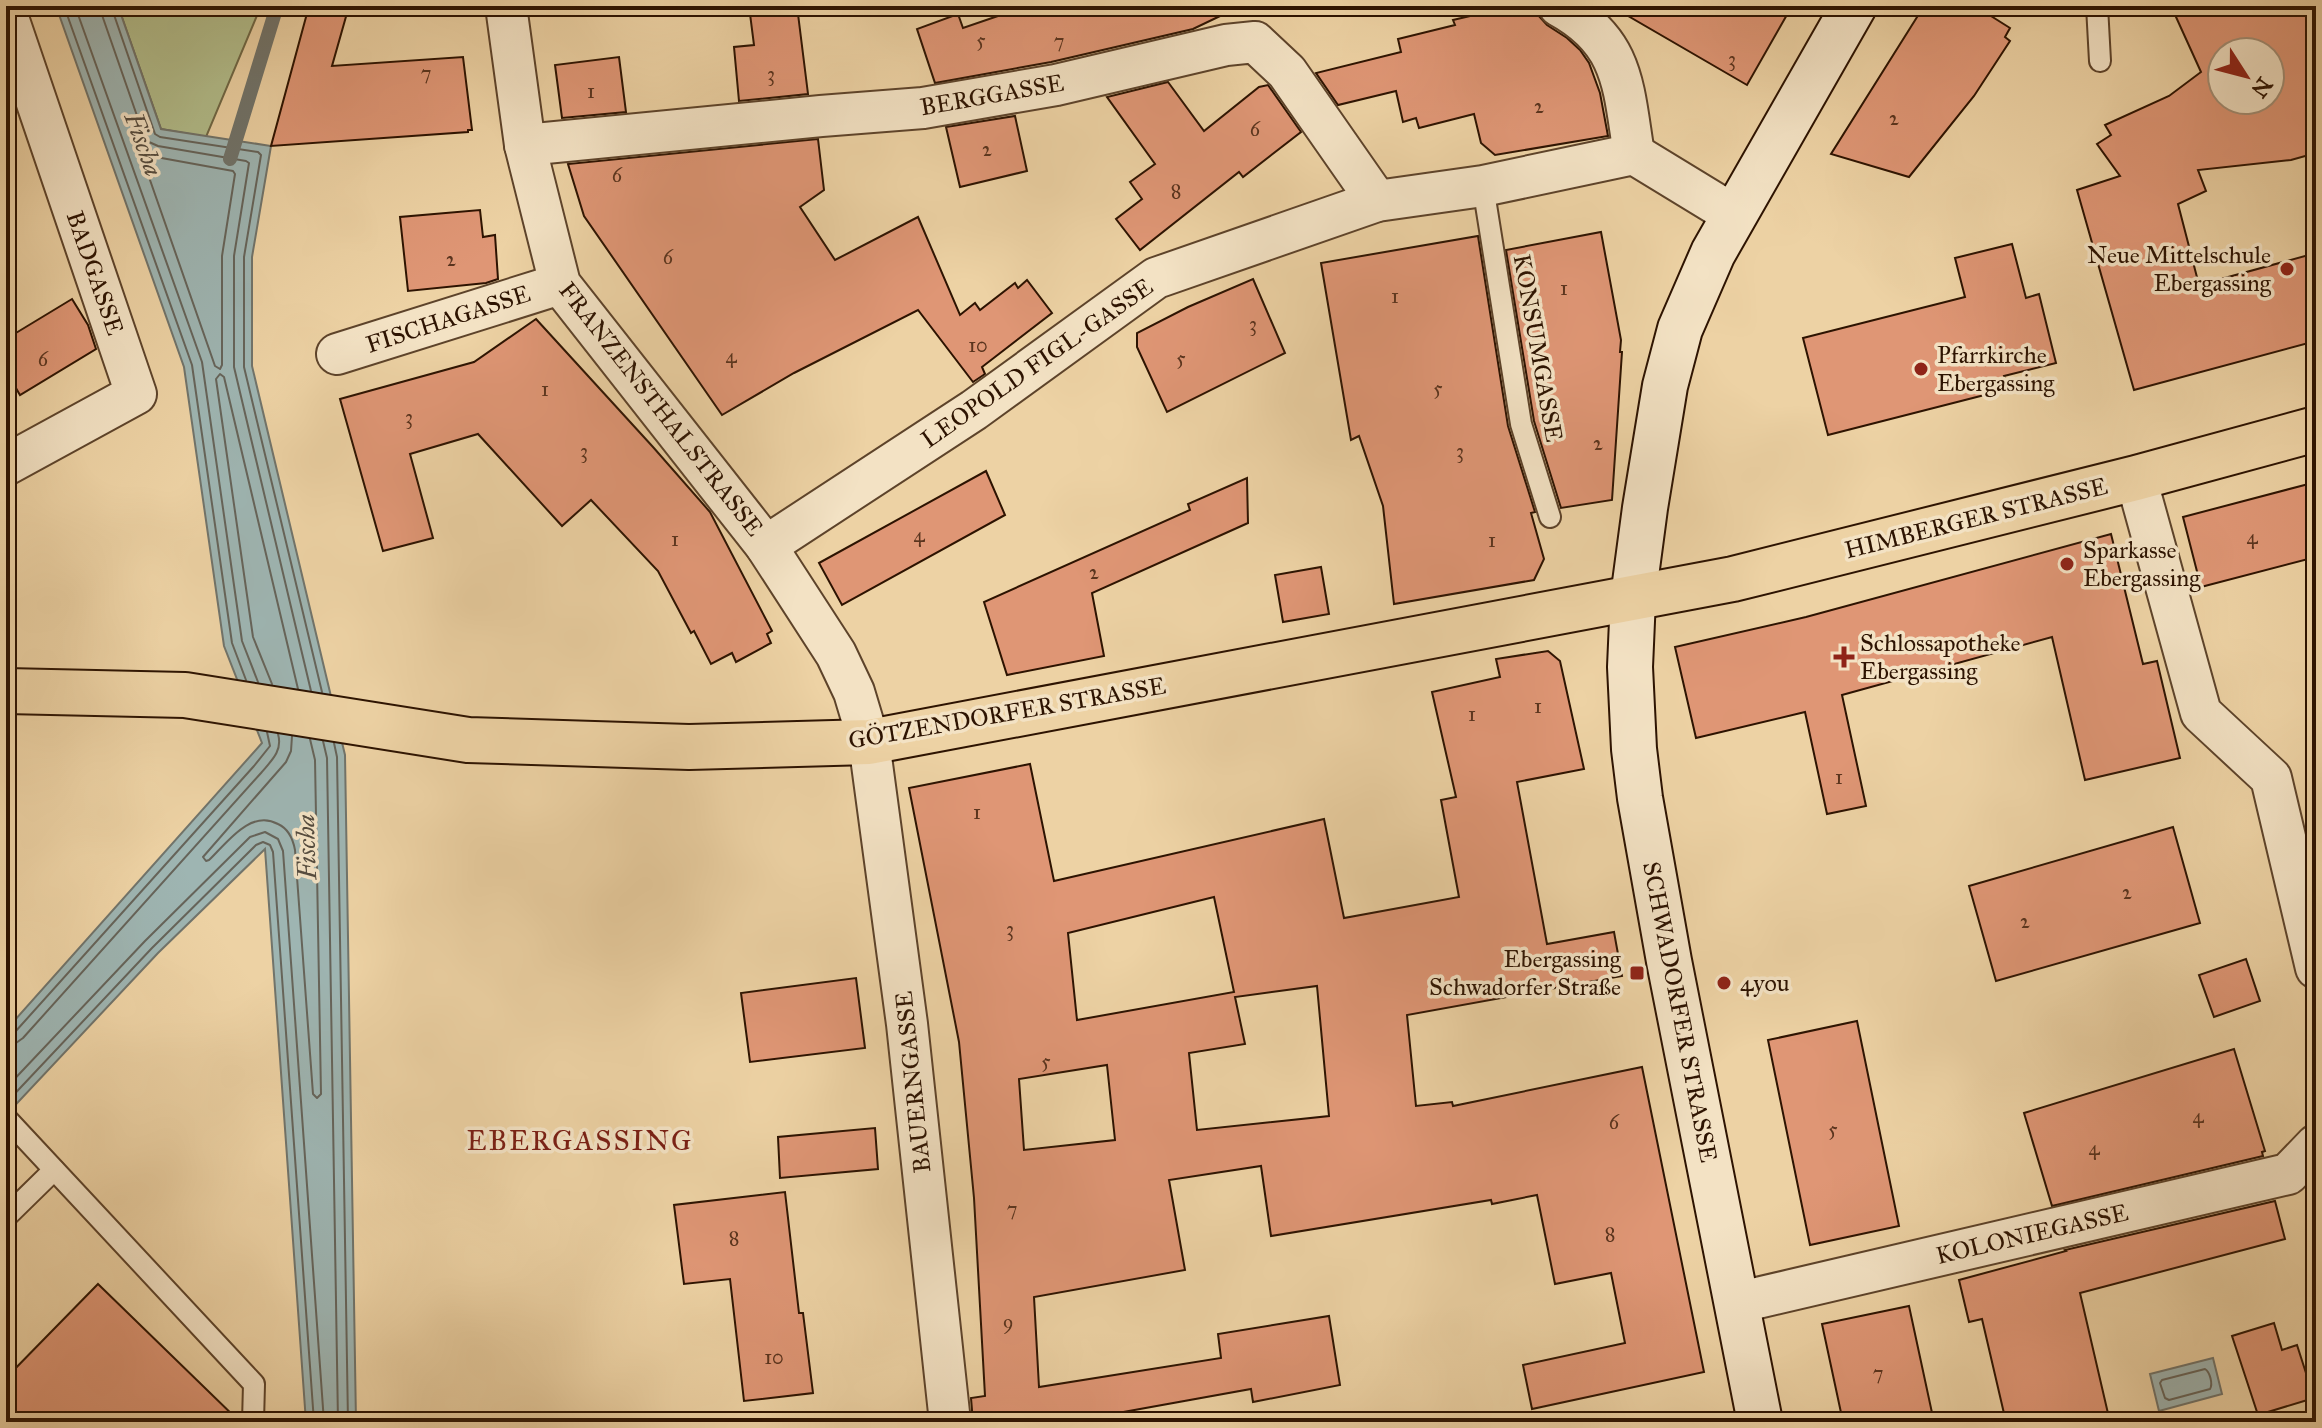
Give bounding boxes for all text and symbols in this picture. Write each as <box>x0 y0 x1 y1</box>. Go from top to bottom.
house number: 5 <box>976 28 986 52</box>
house number: 7 <box>1054 29 1064 53</box>
north arrow <box>2206 36 2286 116</box>
house number: 3 <box>1728 47 1736 71</box>
house number: 7 <box>421 61 431 85</box>
house number: 3 <box>767 62 775 86</box>
street label: BERGGASSE <box>918 68 1066 122</box>
text: N <box>2245 72 2278 103</box>
house number: 1 <box>587 79 595 103</box>
house number: 2 <box>1534 94 1544 118</box>
house number: 2 <box>1889 106 1899 130</box>
water label: Fischa <box>117 107 170 180</box>
house number: 6 <box>1250 117 1261 141</box>
house number: 2 <box>982 137 992 161</box>
house number: 6 <box>612 163 623 187</box>
house number: 8 <box>1171 179 1181 203</box>
street label: BADGASSE <box>60 207 130 339</box>
place label: Neue Mittelschule Ebergassing <box>2087 240 2272 298</box>
house number: 6 <box>663 245 674 269</box>
house number: 2 <box>446 247 456 271</box>
street label: KONSUMGASSE <box>1507 252 1569 444</box>
marker: Neue Mittelschule Ebergassing <box>2278 260 2296 278</box>
street label: LEOPOLD FIGL-GASSE <box>915 272 1159 454</box>
street label: FRANZENSTHALSTRASSE <box>552 276 770 542</box>
house number: 1 <box>1560 276 1568 300</box>
street label: FISCHAGASSE <box>362 278 534 360</box>
house number: 1 <box>1391 284 1399 308</box>
house number: 3 <box>1249 312 1257 336</box>
house number: 10 <box>968 333 988 357</box>
place label: Pfarrkirche Ebergassing <box>1937 340 2055 398</box>
house number: 4 <box>725 344 737 368</box>
house number: 5 <box>1176 346 1186 370</box>
house number: 6 <box>38 347 49 371</box>
marker: Pfarrkirche Ebergassing <box>1912 360 1930 378</box>
house number: 5 <box>1433 376 1443 400</box>
house number: 1 <box>541 377 549 401</box>
house number: 3 <box>405 405 413 429</box>
house number: 2 <box>1593 431 1603 455</box>
house number: 3 <box>580 439 588 463</box>
house number: 3 <box>1456 439 1464 463</box>
street label: HIMBERGER STRASSE <box>1841 471 2111 565</box>
house number: 4 <box>913 523 925 547</box>
house number: 4 <box>2246 525 2258 549</box>
house number: 1 <box>671 527 679 551</box>
house number: 1 <box>1488 528 1496 552</box>
place label: Sparkasse Ebergassing <box>2083 535 2201 593</box>
marker: Sparkasse Ebergassing <box>2058 555 2076 573</box>
house number: 2 <box>1089 560 1099 584</box>
place label: Schlossapotheke Ebergassing <box>1860 628 2021 686</box>
marker: Schlossapotheke Ebergassing <box>1835 648 1853 666</box>
street label: GÖTZENDORFER STRASSE <box>846 670 1168 756</box>
house number: 1 <box>1534 694 1542 718</box>
house number: 1 <box>1468 702 1476 726</box>
house number: 1 <box>1835 765 1843 789</box>
house number: 1 <box>973 800 981 824</box>
water label: Fischa <box>289 814 323 881</box>
street label: SCHWADORFER STRASSE <box>1636 859 1724 1165</box>
house number: 2 <box>2122 880 2132 904</box>
house number: 2 <box>2020 909 2030 933</box>
house number: 3 <box>1006 917 1014 941</box>
place label: Ebergassing Schwadorfer Straße <box>1429 944 1622 1002</box>
marker: Ebergassing Schwadorfer Straße <box>1628 964 1646 982</box>
place label: 4you <box>1740 968 1790 998</box>
marker: 4you <box>1715 974 1733 992</box>
street label: BAUERNGASSE <box>889 990 937 1174</box>
house number: 5 <box>1041 1049 1051 1073</box>
house number: 4 <box>2192 1104 2204 1128</box>
house number: 6 <box>1609 1110 1620 1134</box>
house number: 5 <box>1828 1117 1838 1141</box>
district label: EBERGASSING <box>467 1123 693 1158</box>
house number: 4 <box>2088 1136 2100 1160</box>
house number: 7 <box>1007 1197 1017 1221</box>
street label: KOLONIEGASSE <box>1933 1197 2131 1271</box>
house number: 8 <box>1605 1222 1615 1246</box>
house number: 8 <box>729 1226 739 1250</box>
house number: 9 <box>1003 1310 1013 1334</box>
house number: 10 <box>764 1345 784 1369</box>
house number: 7 <box>1873 1361 1883 1385</box>

